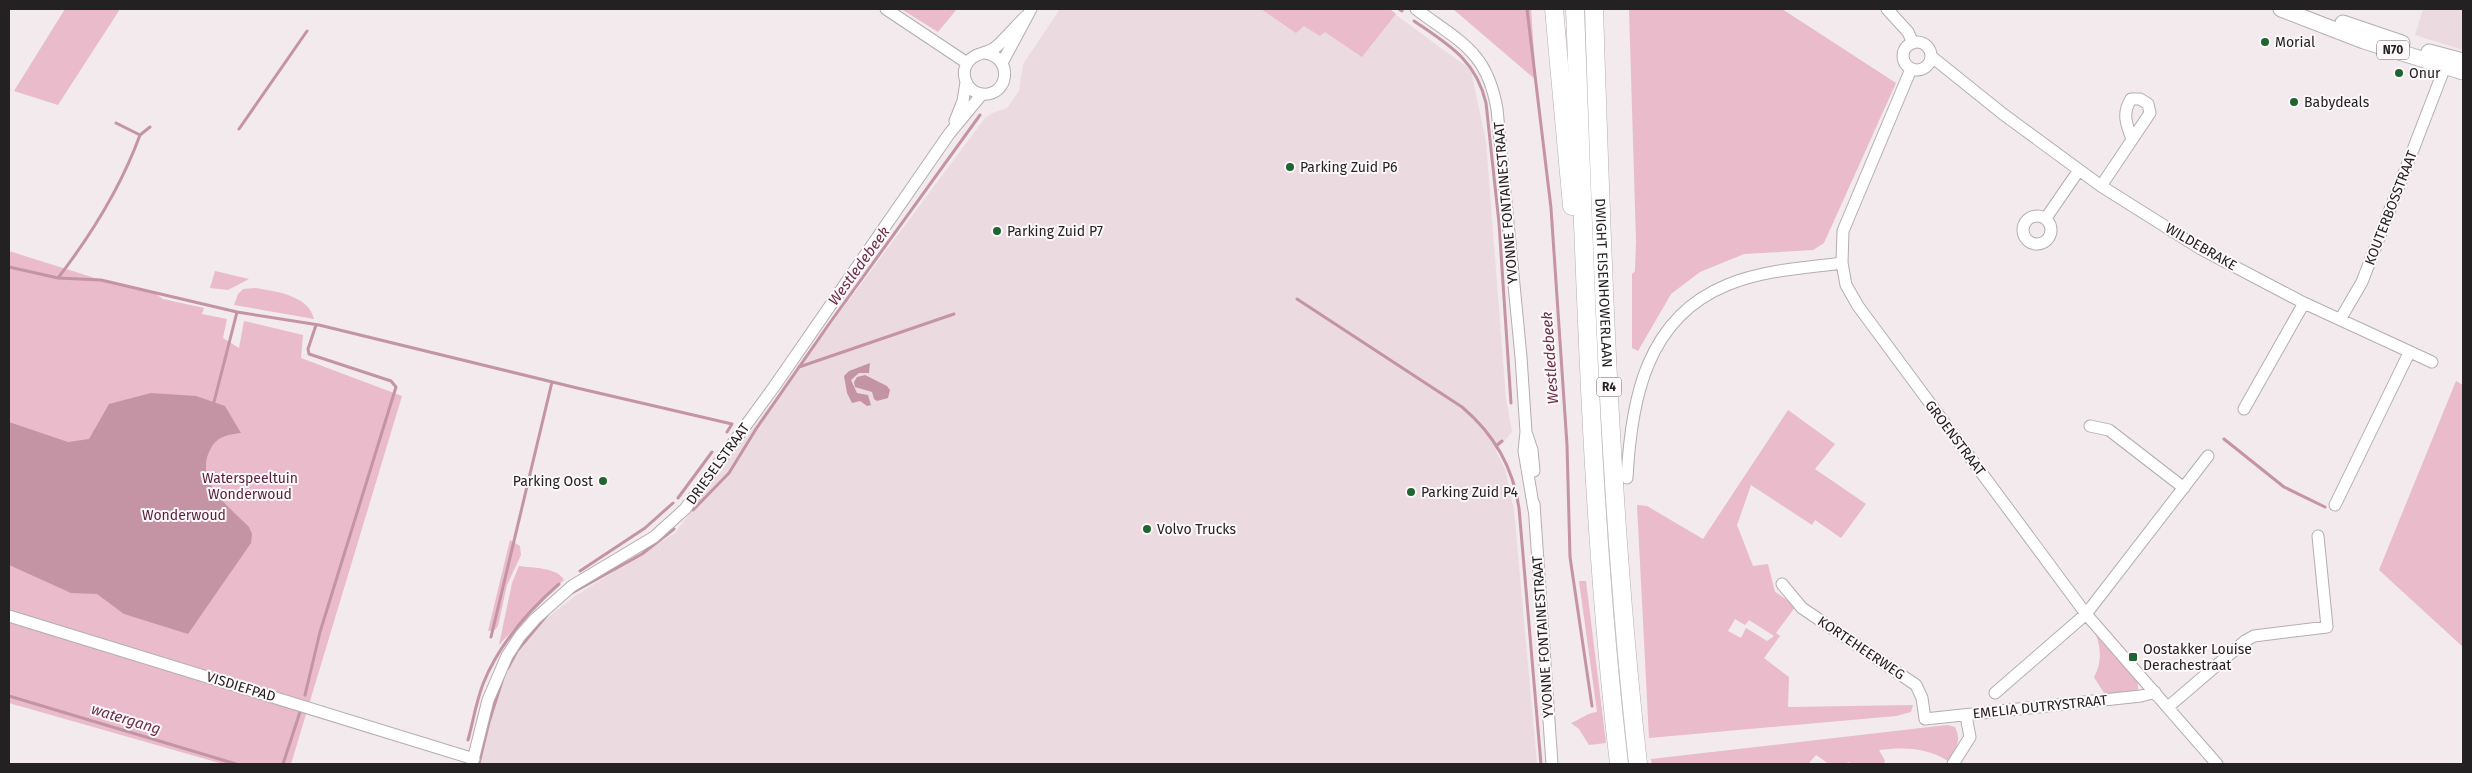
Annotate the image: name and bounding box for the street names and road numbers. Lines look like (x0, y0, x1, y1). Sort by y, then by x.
road number: N70 (2377, 40, 2409, 60)
street label: YVONNE FONTAINESTRAAT (1490, 121, 1522, 285)
street label: KOUTERBOSSTRAAT (2361, 148, 2421, 268)
street label: DWIGHT EISENHOWERLAAN (1592, 198, 1616, 368)
street label: WILDEBRAKE (2162, 220, 2240, 274)
road number: R4 (1596, 378, 1622, 397)
street label: GROENSTRAAT (1921, 397, 1989, 479)
street label: DRIESELSTRAAT (683, 419, 754, 508)
street label: YVONNE FONTAINESTRAAT (1529, 555, 1557, 719)
street label: KORTEHEERWEG (1814, 613, 1908, 683)
street label: VISDIEFPAD (204, 668, 278, 706)
street label: EMELIA DUTRYSTRAAT (1972, 691, 2109, 723)

